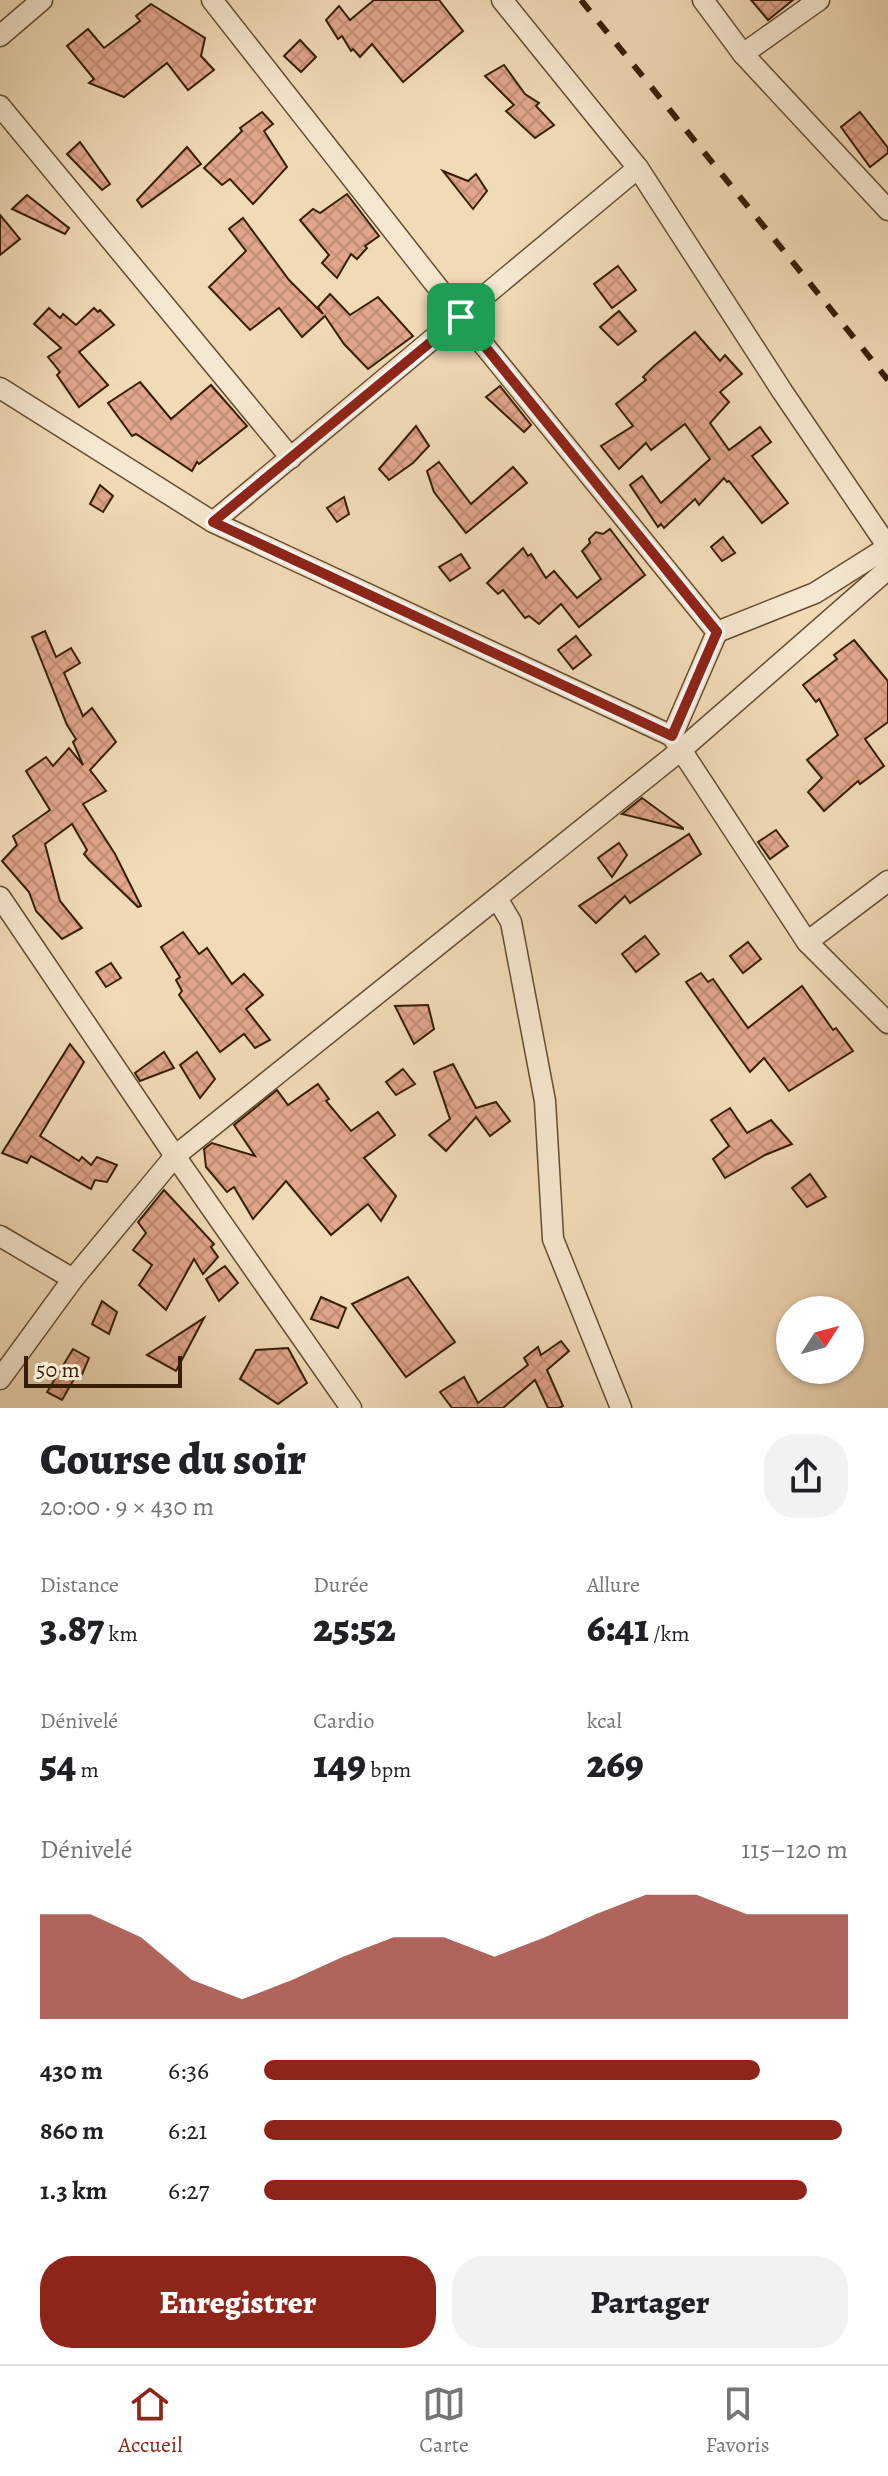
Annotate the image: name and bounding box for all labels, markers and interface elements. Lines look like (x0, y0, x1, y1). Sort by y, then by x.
pin (427, 283, 495, 351)
icon: arrive (439, 295, 483, 339)
north arrow (776, 1296, 864, 1384)
map controls (776, 1296, 864, 1384)
scale bar (24, 1352, 182, 1388)
text: 50 m (36, 1355, 80, 1385)
text: Course du soir (40, 1429, 306, 1489)
button: share (764, 1434, 848, 1518)
text: 20:00 · 9 × 430 m (40, 1489, 214, 1524)
text: Distance (40, 1570, 119, 1600)
text: Durée (313, 1570, 369, 1600)
text: Allure (587, 1570, 640, 1600)
text: 3.87 (40, 1600, 104, 1655)
text: 25:52 (313, 1600, 396, 1655)
text: 6:41 (587, 1600, 649, 1655)
text: km (104, 1619, 138, 1649)
text: /km (649, 1619, 690, 1649)
text: Dénivelé (40, 1706, 118, 1736)
text: Cardio (313, 1706, 375, 1736)
text: kcal (587, 1706, 622, 1736)
text: 54 (40, 1736, 76, 1791)
text: 149 (313, 1736, 366, 1791)
text: 269 (587, 1736, 644, 1791)
text: m (76, 1755, 99, 1785)
text: bpm (366, 1755, 411, 1785)
text: Dénivelé (40, 1832, 132, 1867)
text: 115–120 m (741, 1832, 848, 1867)
text: 430 m (40, 2053, 103, 2088)
text: 6:36 (168, 2053, 209, 2088)
text: 860 m (40, 2113, 104, 2148)
text: 6:21 (168, 2113, 207, 2148)
text: 1.3 km (40, 2173, 107, 2208)
text: 6:27 (168, 2173, 209, 2208)
button: Enregistrer (40, 2256, 436, 2348)
button: Partager (452, 2256, 848, 2348)
tab: Accueil (118, 2382, 183, 2460)
tab: Carte (419, 2382, 469, 2460)
tab: Favoris (706, 2382, 770, 2460)

